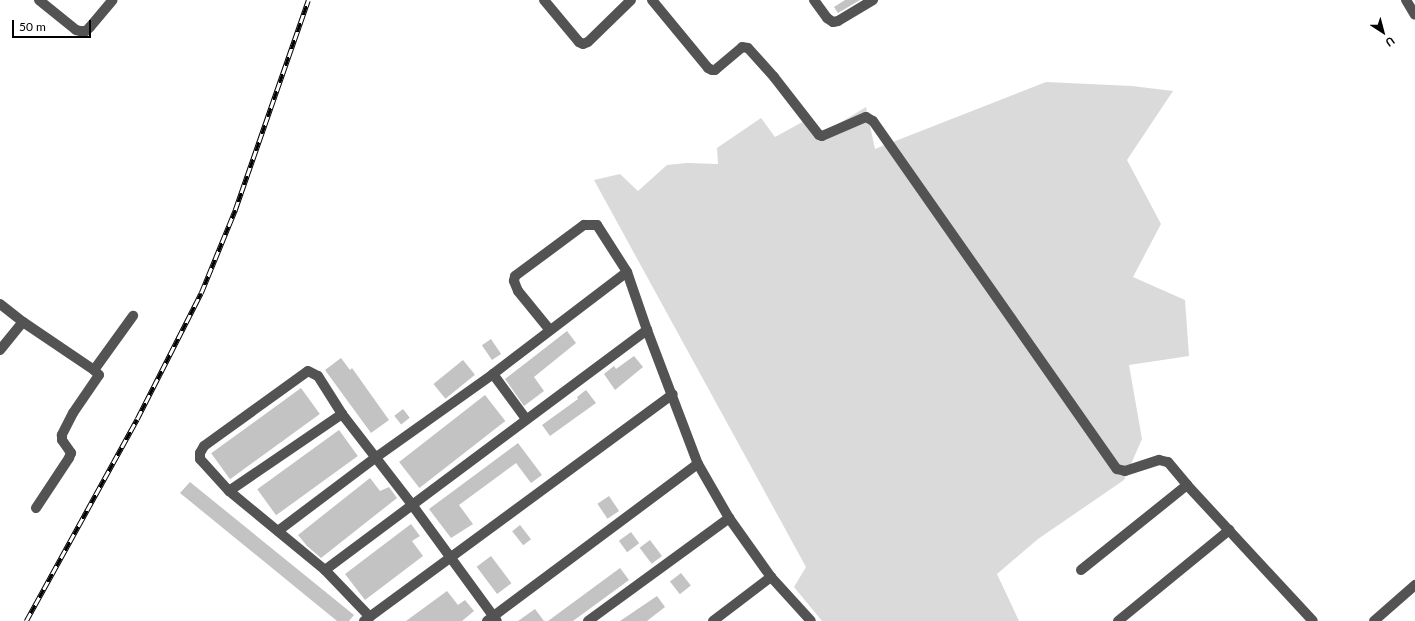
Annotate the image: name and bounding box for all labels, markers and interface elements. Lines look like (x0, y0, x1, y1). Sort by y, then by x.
scale bar (14, 12, 93, 38)
north arrow (1363, 12, 1403, 52)
text: 50 m (19, 19, 46, 34)
text: U (1383, 34, 1397, 50)

